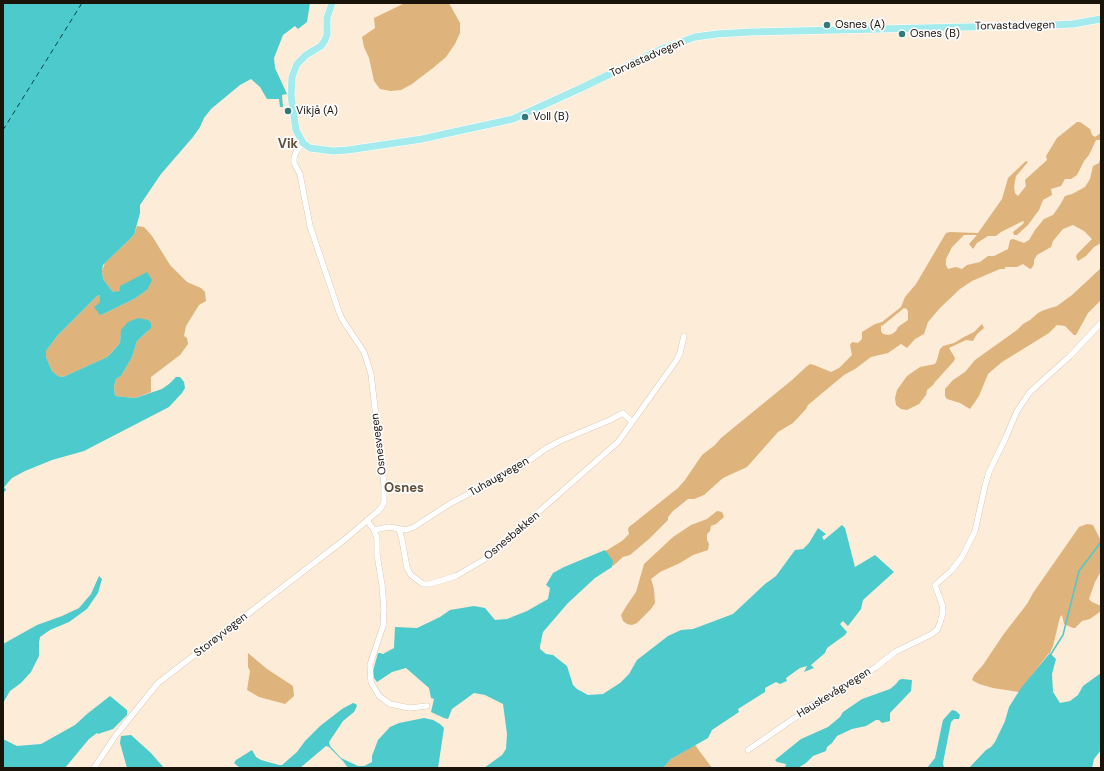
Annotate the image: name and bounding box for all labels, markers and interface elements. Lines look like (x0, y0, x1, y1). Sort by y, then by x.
place label: Osnes (A) (835, 18, 885, 32)
street label: Torvastadvegen (975, 19, 1055, 33)
marker: Osnes (A) (822, 20, 832, 30)
place label: Osnes (B) (910, 27, 960, 41)
marker: Osnes (B) (897, 29, 907, 39)
street label: Torvastadvegen (608, 36, 686, 80)
place label: Vikjå (A) (296, 104, 338, 118)
marker: Vikjå (A) (283, 106, 293, 116)
place label: Voll (B) (533, 110, 569, 124)
marker: Voll (B) (520, 112, 530, 122)
district label: Vik (278, 137, 298, 153)
street label: Osnesvegen (369, 412, 389, 476)
street label: Tuhaugvegen (467, 455, 531, 499)
district label: Osnes (384, 481, 424, 497)
street label: Osnesbakken (482, 509, 542, 563)
street label: Storøyvegen (192, 610, 250, 660)
street label: Hauskevågvegen (795, 665, 873, 721)

